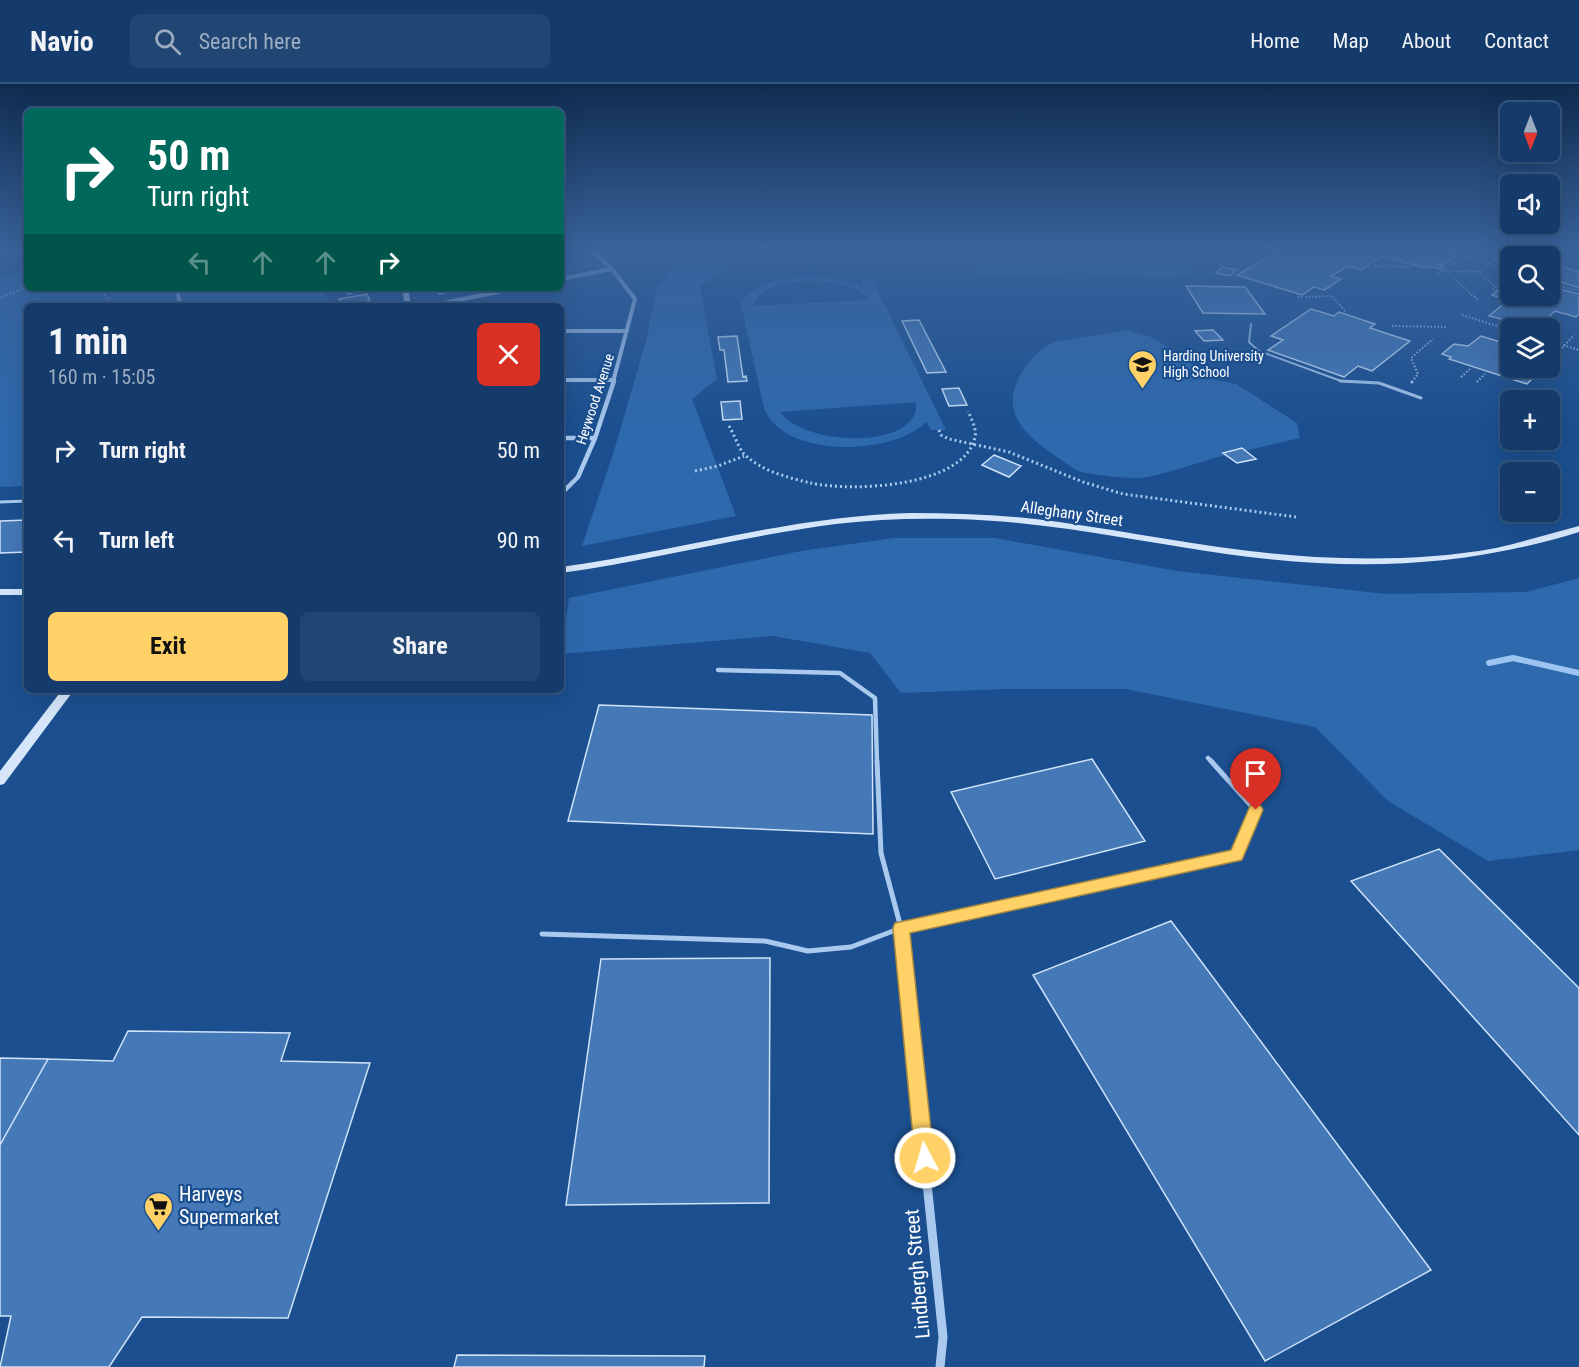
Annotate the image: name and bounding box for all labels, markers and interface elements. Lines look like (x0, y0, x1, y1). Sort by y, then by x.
search box (130, 14, 550, 68)
text: Navio (30, 25, 94, 58)
icon: search (151, 25, 184, 58)
text: Search here (199, 29, 301, 54)
text: Home (1250, 29, 1300, 53)
text: Map (1333, 29, 1369, 53)
text: About (1402, 29, 1451, 53)
text: Contact (1484, 29, 1549, 53)
north arrow (1500, 102, 1560, 162)
map controls (1500, 102, 1560, 522)
text: 50 m (147, 131, 230, 180)
icon: right (48, 132, 126, 210)
button: sound (1500, 174, 1560, 234)
text: Turn right (147, 181, 249, 213)
icon: left (183, 246, 216, 279)
icon: ahead (246, 246, 279, 279)
icon: ahead (309, 246, 342, 279)
icon: right (372, 246, 405, 279)
button: search (1500, 246, 1560, 306)
button: layers (1500, 318, 1560, 378)
text: 1 min (48, 321, 128, 363)
button: close (477, 323, 540, 386)
school or university icon: Harding University High School (1126, 348, 1158, 390)
place label: Harding University High School (1163, 348, 1264, 380)
street label: Heywood Avenue (573, 351, 617, 446)
text: 160 m · 15:05 (48, 365, 155, 389)
button: + (1500, 390, 1560, 450)
icon: right (48, 434, 81, 467)
text: Turn right (99, 438, 186, 463)
text: 50 m (497, 438, 540, 463)
button: − (1500, 462, 1560, 522)
street label: Alleghany Street (1020, 497, 1124, 530)
icon: left (48, 524, 81, 557)
text: Turn left (99, 528, 174, 553)
text: 90 m (497, 528, 540, 553)
button: Exit (48, 612, 288, 681)
button: Share (300, 612, 540, 681)
pin (1230, 748, 1281, 810)
icon: arrive (1239, 757, 1272, 790)
position arrow (893, 1126, 957, 1190)
place label: Harveys Supermarket (179, 1182, 279, 1229)
supermarket icon: Harveys Supermarket (142, 1190, 174, 1232)
street label: Lindbergh Street (899, 1208, 935, 1340)

